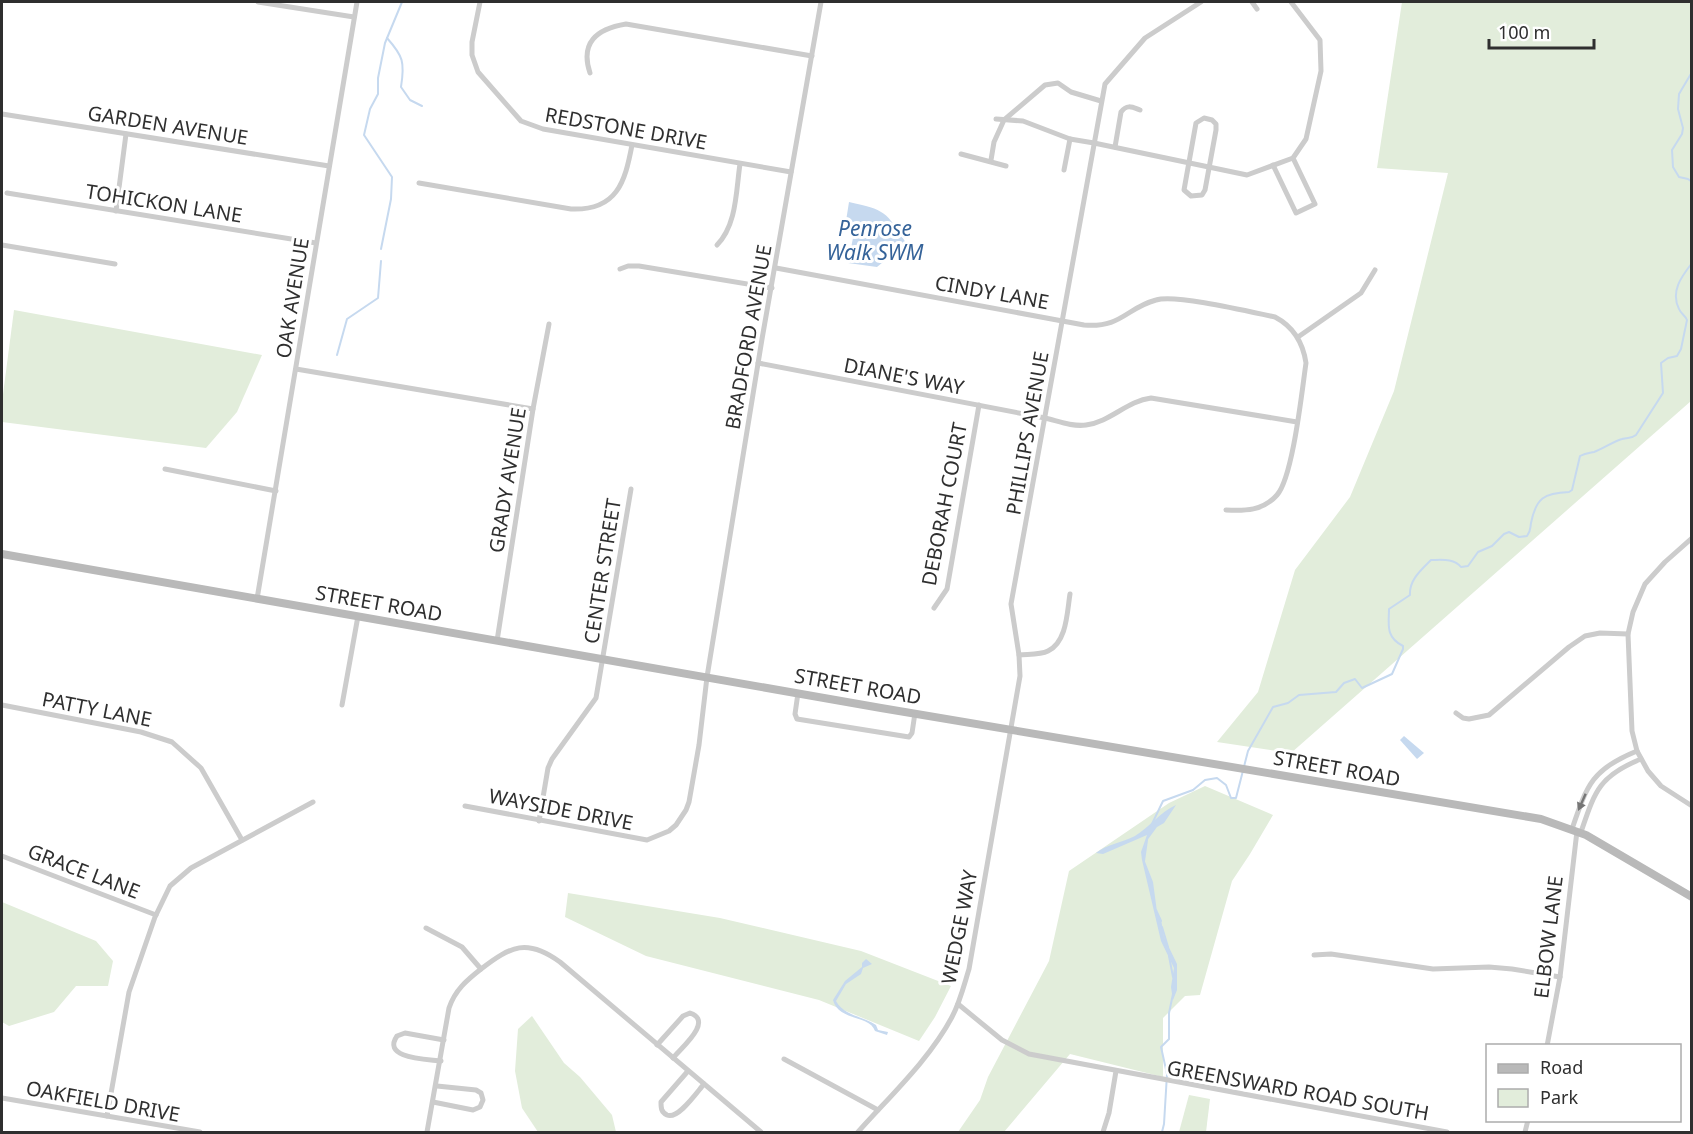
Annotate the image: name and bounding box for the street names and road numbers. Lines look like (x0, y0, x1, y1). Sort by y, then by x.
street label: GARDEN AVENUE (86, 99, 250, 151)
street label: REDSTONE DRIVE (543, 100, 709, 156)
street label: TOHICKON LANE (84, 177, 244, 229)
street label: OAK AVENUE (269, 236, 315, 360)
street label: BRADFORD AVENUE (718, 243, 778, 431)
street label: CINDY LANE (933, 269, 1051, 315)
street label: PHILLIPS AVENUE (999, 349, 1055, 517)
street label: DIANE'S WAY (842, 351, 967, 401)
street label: GRADY AVENUE (482, 405, 532, 555)
street label: DEBORAH COURT (915, 420, 973, 588)
street label: CENTER STREET (577, 496, 627, 646)
street label: STREET ROAD (314, 579, 444, 627)
street label: STREET ROAD (793, 662, 923, 710)
street label: PATTY LANE (40, 685, 154, 733)
street label: STREET ROAD (1272, 744, 1402, 792)
street label: WAYSIDE DRIVE (487, 782, 635, 836)
street label: GRACE LANE (24, 837, 144, 905)
street label: WEDGE WAY (935, 867, 983, 986)
street label: ELBOW LANE (1527, 874, 1569, 1000)
street label: GREENSWARD ROAD SOUTH (1165, 1054, 1431, 1126)
street label: OAKFIELD DRIVE (24, 1074, 182, 1128)

